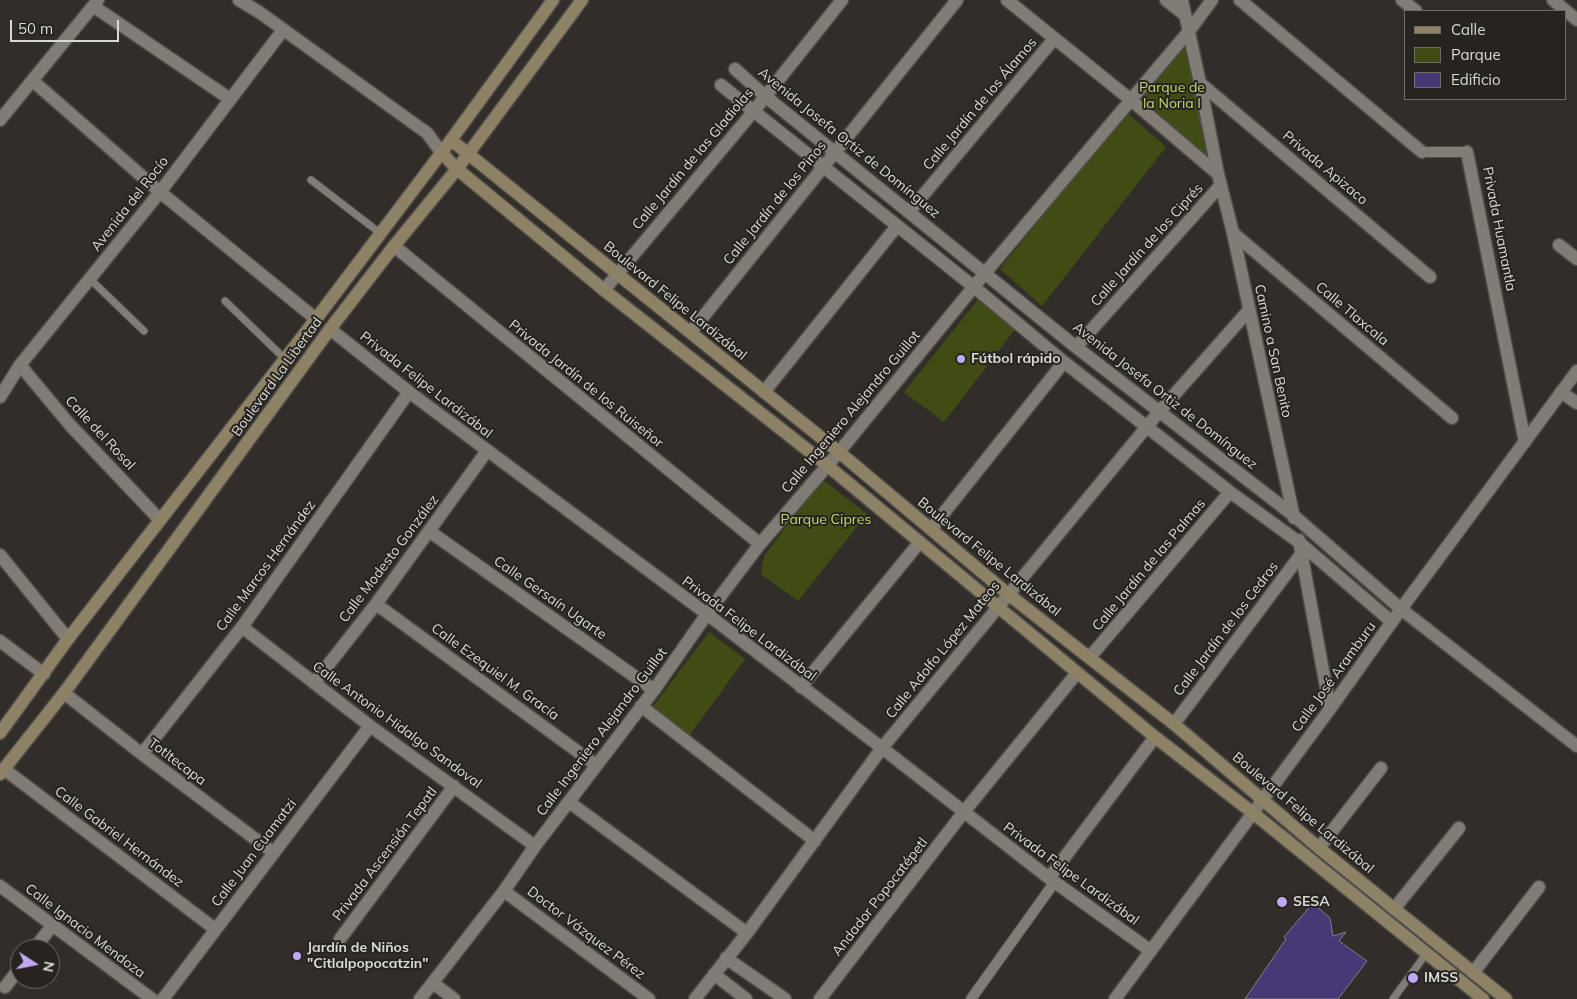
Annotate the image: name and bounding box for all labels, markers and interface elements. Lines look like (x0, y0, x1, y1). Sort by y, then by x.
scale bar (12, 10, 121, 42)
legend (1404, 10, 1567, 100)
text: 50 m (18, 19, 53, 38)
text: Calle (1451, 20, 1485, 39)
street label: Calle Jardín de los Álamos (920, 34, 1040, 174)
text: Parque (1451, 45, 1501, 64)
street label: Avenida Josefa Ortiz de Domínguez (755, 64, 943, 222)
text: Edificio (1451, 70, 1501, 89)
park label: Parque de la Noria I (1139, 80, 1205, 112)
street label: Calle Jardín de las Gladiolas (629, 85, 757, 233)
street label: Privada Apizaco (1279, 128, 1371, 208)
street label: Calle Jardín de los Pinos (720, 138, 830, 268)
street label: Avenida del Rocío (88, 153, 172, 255)
street label: Privada Huamantla (1479, 165, 1519, 293)
street label: Calle Jardín de los Ciprés (1087, 180, 1207, 310)
street label: Boulevard Felipe Lardizábal (600, 238, 750, 364)
street label: Calle Tlaxcala (1312, 279, 1392, 349)
street label: Camino a San Benito (1251, 283, 1295, 419)
street label: Boulevard La Libertad (228, 314, 326, 440)
street label: Privada Jardín de los Ruiseñor (505, 317, 667, 451)
street label: Avenida Josefa Ortiz de Domínguez (1069, 319, 1261, 473)
street label: Calle Ingeniero Alejandro Guillot (778, 327, 924, 497)
street label: Privada Felipe Lardizábal (356, 328, 496, 442)
place label: Fútbol rápido (971, 351, 1060, 367)
marker: Fútbol rápido (955, 353, 967, 365)
street label: Calle del Rosal (62, 393, 138, 473)
street label: Calle Modesto González (336, 492, 442, 626)
street label: Boulevard Felipe Lardizábal (914, 494, 1064, 620)
street label: Calle Jardín de las Palmas (1089, 495, 1209, 635)
street label: Calle Marcos Hernández (213, 497, 319, 635)
park label: Parque Cipres (781, 512, 871, 528)
street label: Calle Gersaín Ugarte (490, 553, 610, 643)
street label: Calle Jardín de los Cedros (1170, 558, 1282, 700)
street label: Privada Felipe Lardizábal (679, 573, 819, 685)
street label: Calle Adolfo López Mateos (882, 578, 1004, 722)
street label: Calle José Aramburu (1288, 619, 1380, 735)
street label: Calle Ezequiel M. Gracía (428, 620, 562, 724)
street label: Calle Ingeniero Alejandro Guillot (533, 644, 671, 820)
street label: Calle Antonio Hidalgo Sandoval (309, 658, 485, 792)
street label: Totltecapa (145, 735, 209, 789)
street label: Boulevard Felipe Lardizábal (1229, 749, 1377, 877)
street label: Calle Gabriel Hernández (51, 783, 187, 891)
street label: Privada Ascensión Tepatl (329, 784, 441, 924)
street label: Calle Juan Cuamatzi (208, 796, 300, 910)
street label: Privada Felipe Lardizábal (1000, 819, 1142, 929)
street label: Andador Popocatépetl (829, 834, 931, 960)
street label: Calle Ignacio Mendoza (22, 880, 148, 982)
street label: Doctor Vázquez Pérez (524, 883, 648, 983)
place label: SESA (1293, 894, 1330, 910)
marker: SESA (1275, 895, 1289, 909)
north arrow (10, 939, 60, 989)
place label: Jardín de Niños "Citlalpopocatzin" (307, 940, 429, 972)
marker: Jardín de Niños "Citlalpopocatzin" (291, 950, 303, 962)
text: N (39, 960, 59, 974)
place label: IMSS (1424, 970, 1458, 986)
marker: IMSS (1406, 971, 1420, 985)

